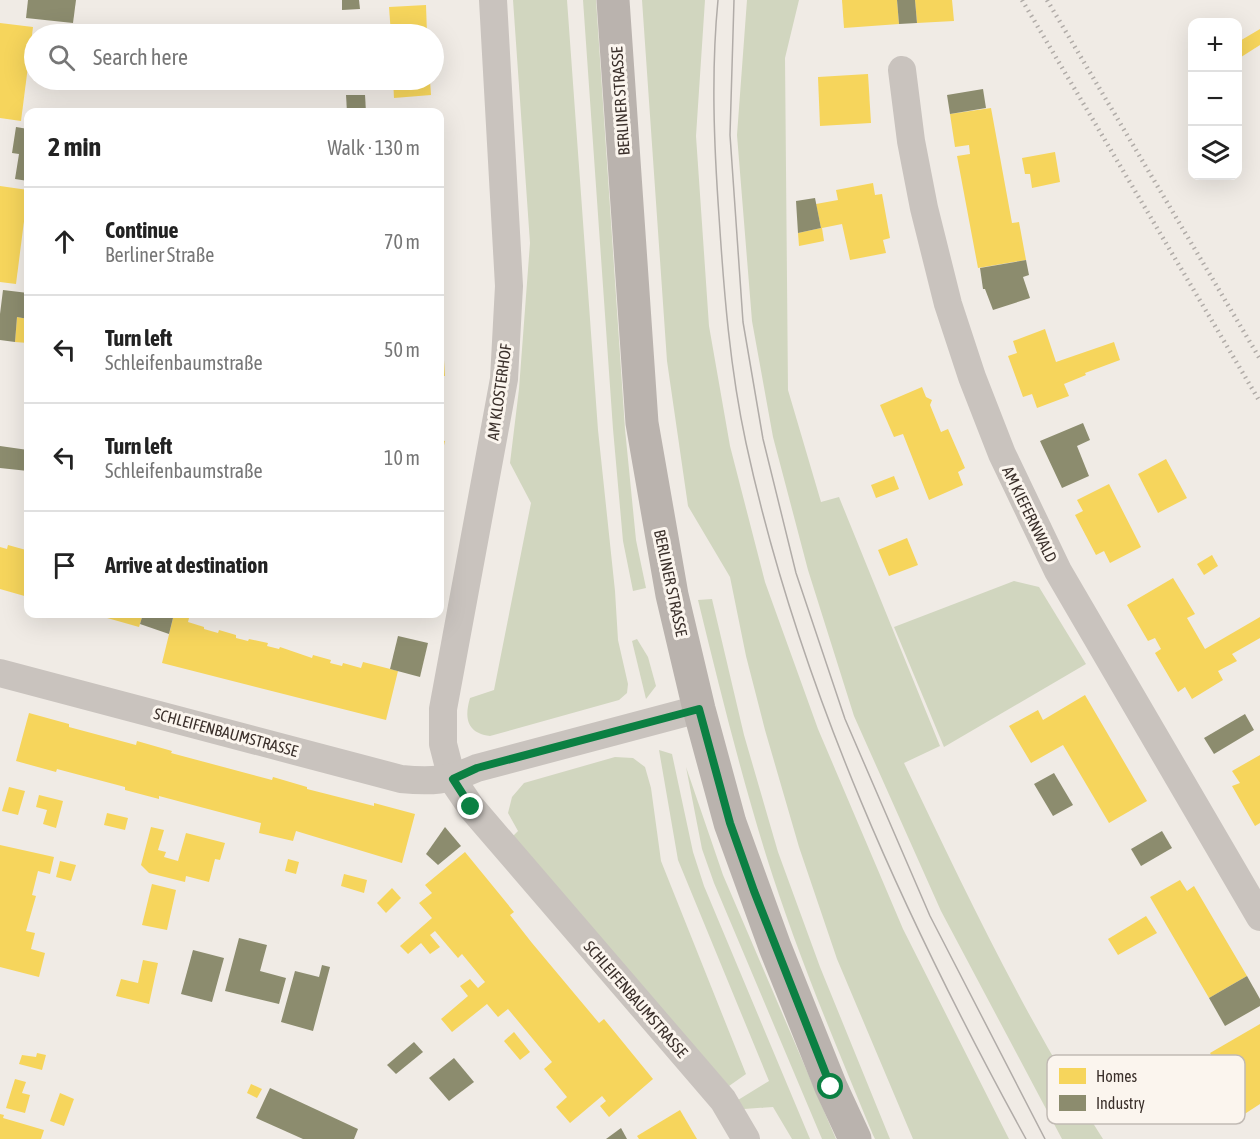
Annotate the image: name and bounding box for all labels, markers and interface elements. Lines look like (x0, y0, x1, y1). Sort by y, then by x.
map controls (1188, 18, 1242, 180)
button: + (1188, 18, 1242, 72)
search box (24, 24, 444, 90)
icon: search (45, 41, 78, 74)
text: Search here (93, 44, 188, 70)
street label: BERLINER STRASSE (607, 46, 633, 156)
button: − (1188, 72, 1242, 126)
button: layers (1188, 126, 1242, 180)
text: 2 min (48, 132, 101, 162)
text: Walk · 130 m (328, 136, 420, 159)
text: Continue (105, 217, 179, 243)
icon: ahead (48, 225, 81, 258)
text: 70 m (384, 230, 420, 253)
text: Berliner Straße (105, 243, 214, 266)
text: Turn left (105, 325, 172, 351)
icon: left (48, 333, 81, 366)
text: 50 m (384, 338, 420, 361)
street label: AM KLOSTERHOF (483, 342, 515, 442)
text: Schleifenbaumstraße (105, 351, 263, 374)
text: Turn left (105, 433, 172, 459)
icon: left (48, 441, 81, 474)
text: 10 m (384, 446, 420, 469)
text: Schleifenbaumstraße (105, 459, 263, 482)
street label: AM KIEFERNWALD (999, 463, 1061, 565)
street label: BERLINER STRASSE (651, 528, 691, 638)
icon: arrive (48, 549, 81, 582)
text: Arrive at destination (105, 552, 268, 578)
street label: SCHLEIFENBAUMSTRASSE (152, 704, 300, 760)
route end (457, 793, 483, 819)
street label: SCHLEIFENBAUMSTRASSE (581, 937, 692, 1061)
legend (1047, 1055, 1245, 1124)
text: Homes (1096, 1067, 1138, 1085)
route start (817, 1073, 843, 1099)
text: Industry (1096, 1094, 1145, 1113)

